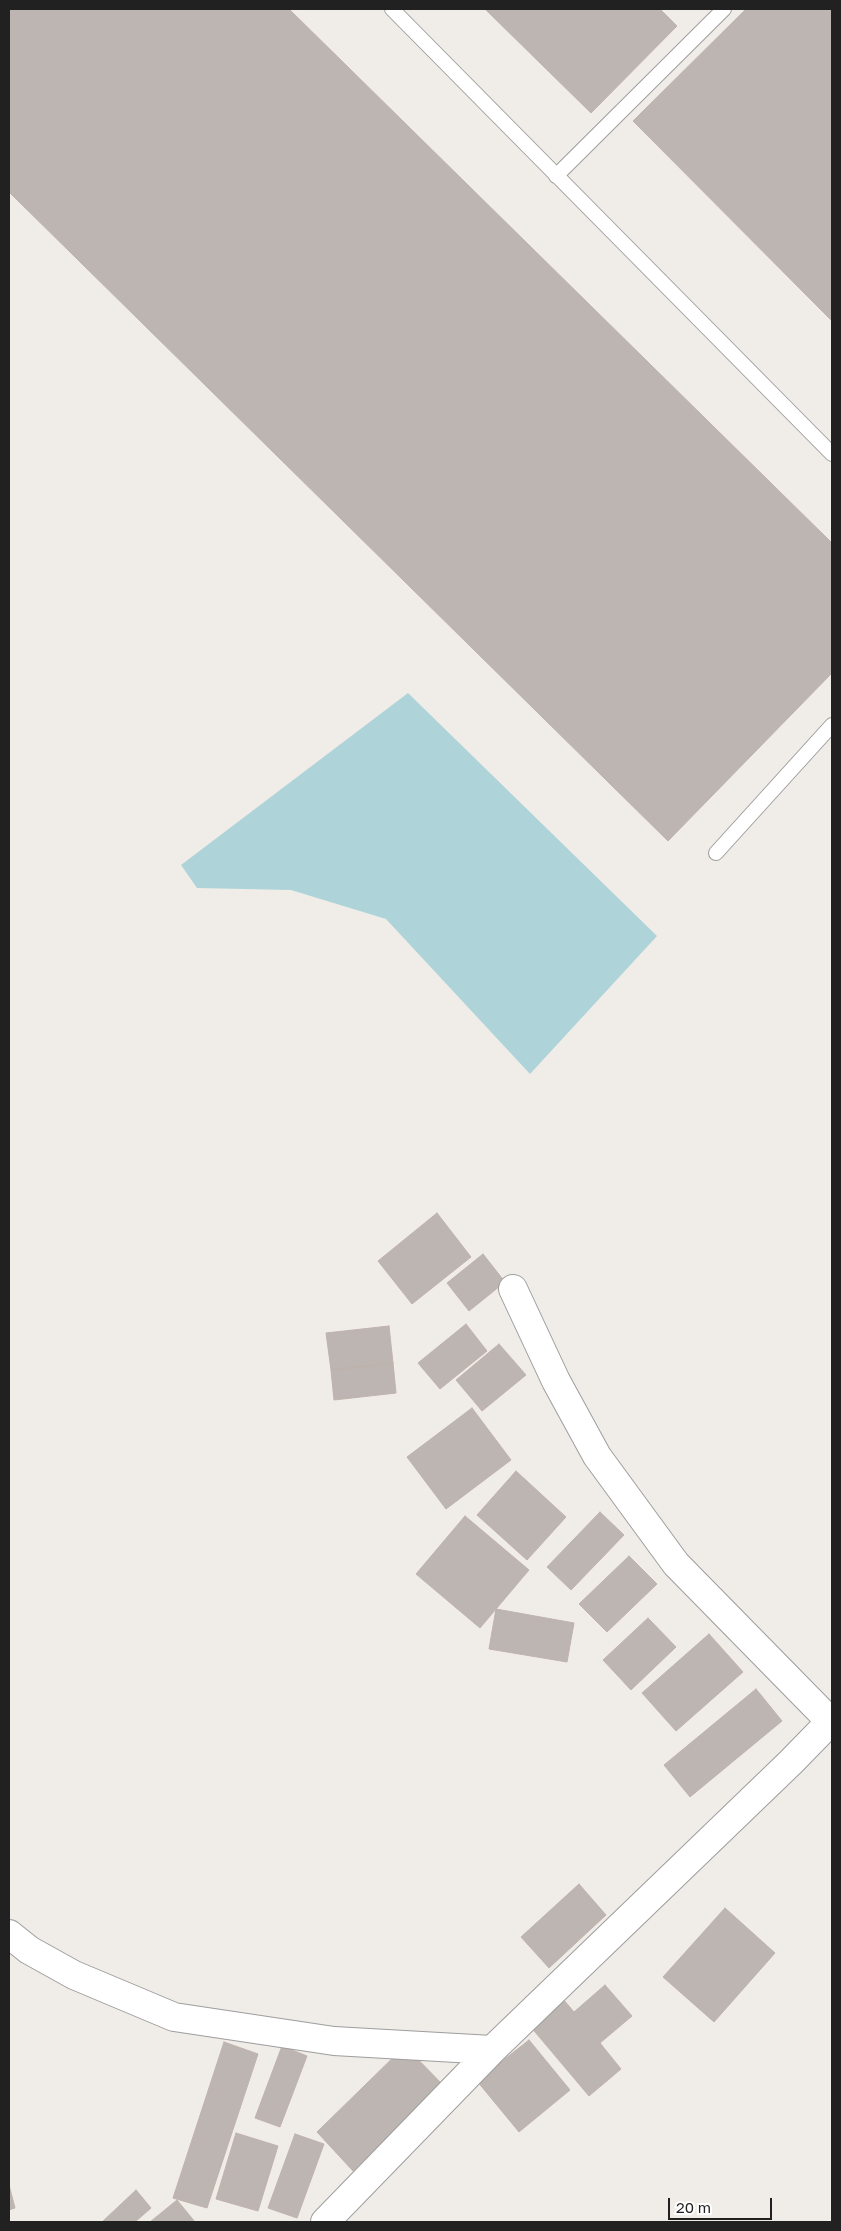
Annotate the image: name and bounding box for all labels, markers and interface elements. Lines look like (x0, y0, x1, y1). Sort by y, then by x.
scale bar (671, 2188, 775, 2220)
text: 20 m (676, 2198, 711, 2216)

